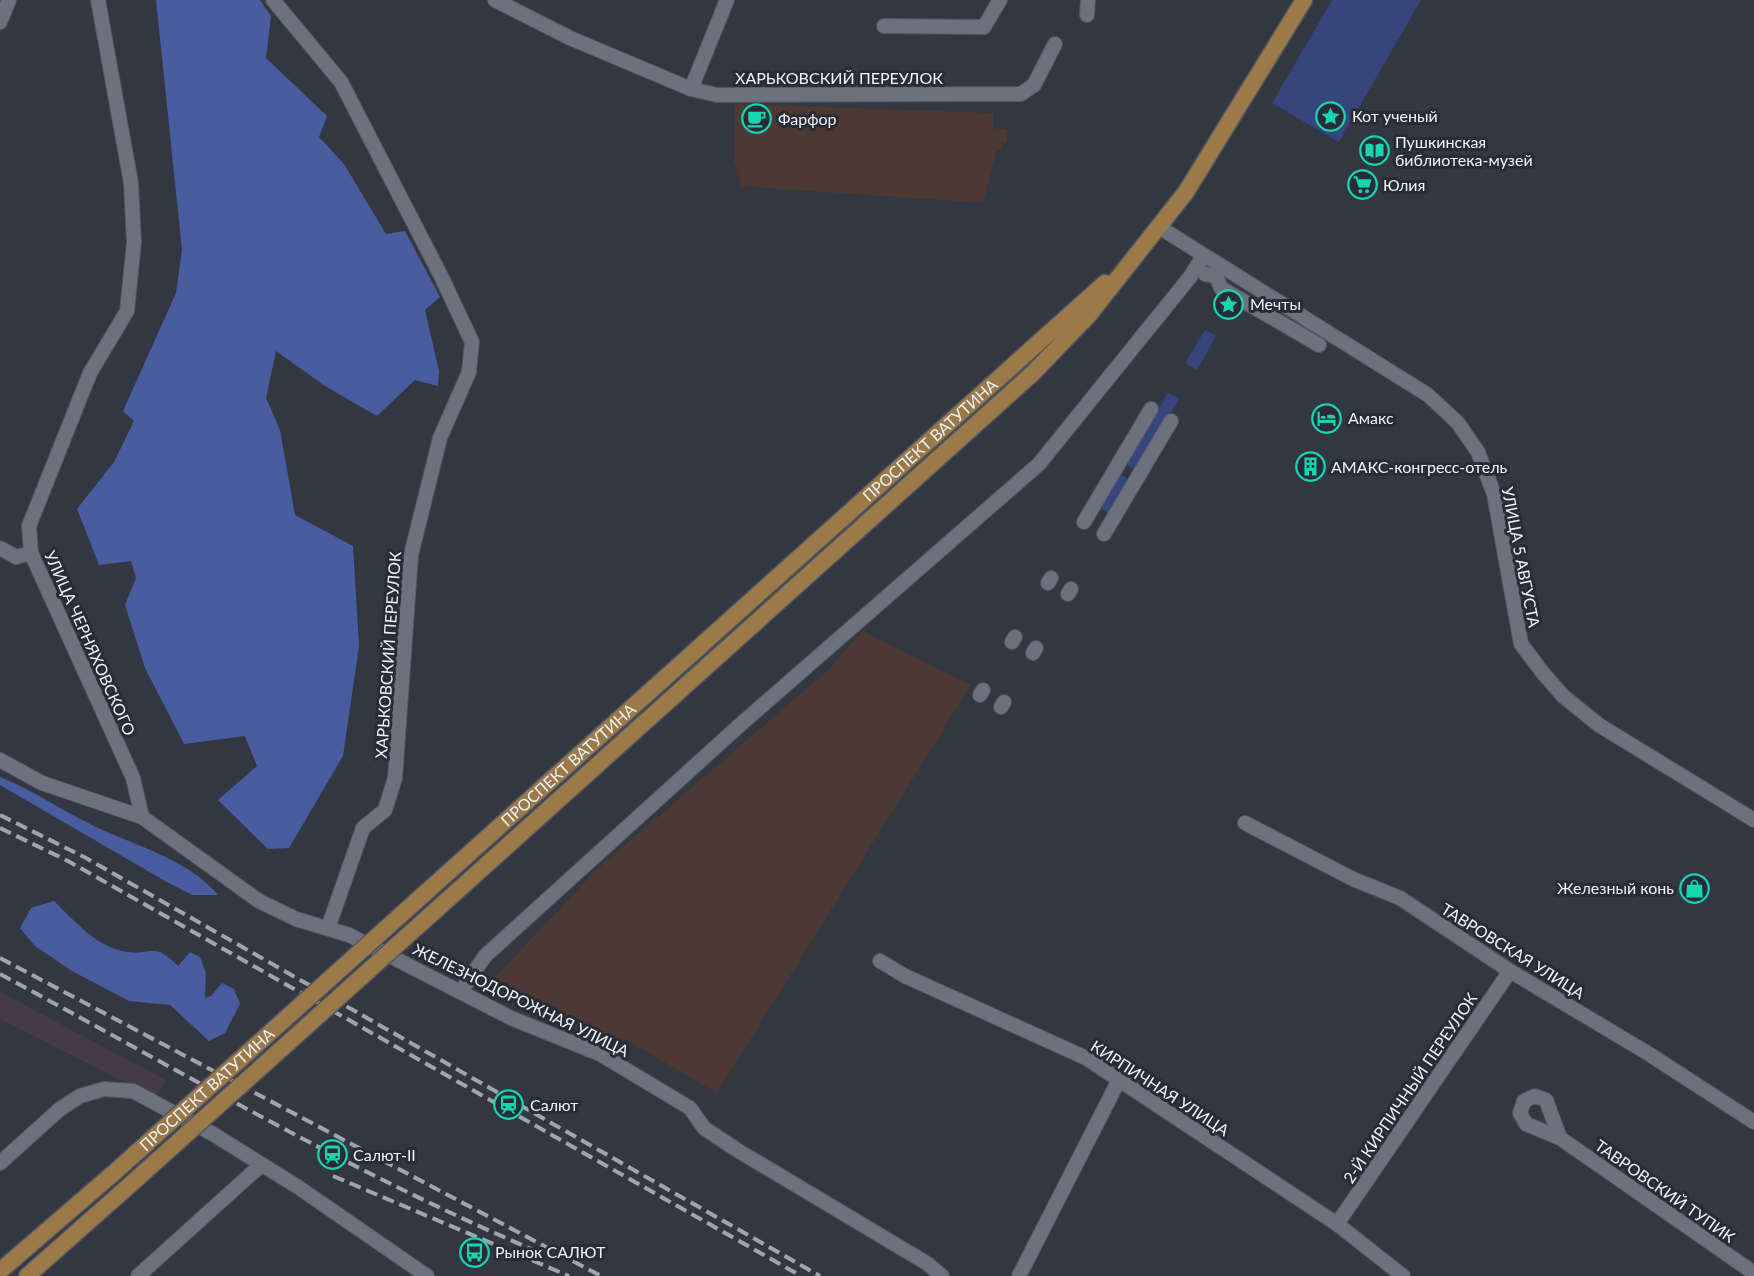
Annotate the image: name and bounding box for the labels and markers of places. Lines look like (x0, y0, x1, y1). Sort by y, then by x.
place icon: Кот ученый (1315, 100, 1347, 132)
cafe icon: Фарфор (741, 103, 773, 135)
place label: Кот ученый (1352, 106, 1438, 125)
place label: Фарфор (778, 109, 837, 128)
place label: Пушкинская библиотека-музей (1395, 132, 1533, 169)
library icon: Пушкинская библиотека-музей (1358, 135, 1390, 167)
supermarket icon: Юлия (1346, 169, 1378, 201)
place label: Юлия (1383, 175, 1425, 194)
place icon: Мечты (1213, 288, 1245, 320)
place label: Мечты (1250, 294, 1301, 313)
hotel icon: Амакс (1311, 402, 1343, 434)
place label: Амакс (1348, 408, 1394, 427)
building icon: АМАКС-конгресс-отель (1294, 451, 1326, 483)
place label: АМАКС-конгресс-отель (1331, 457, 1508, 476)
shop icon: Железный конь (1679, 872, 1711, 904)
place label: Железный конь (1557, 878, 1674, 897)
station icon: Салют (493, 1089, 525, 1121)
place label: Салют (530, 1095, 578, 1114)
station icon: Салют-II (316, 1139, 348, 1171)
place label: Салют-II (353, 1145, 416, 1164)
bus stop icon: Рынок САЛЮТ (458, 1236, 490, 1268)
place label: Рынок САЛЮТ (495, 1242, 606, 1261)

